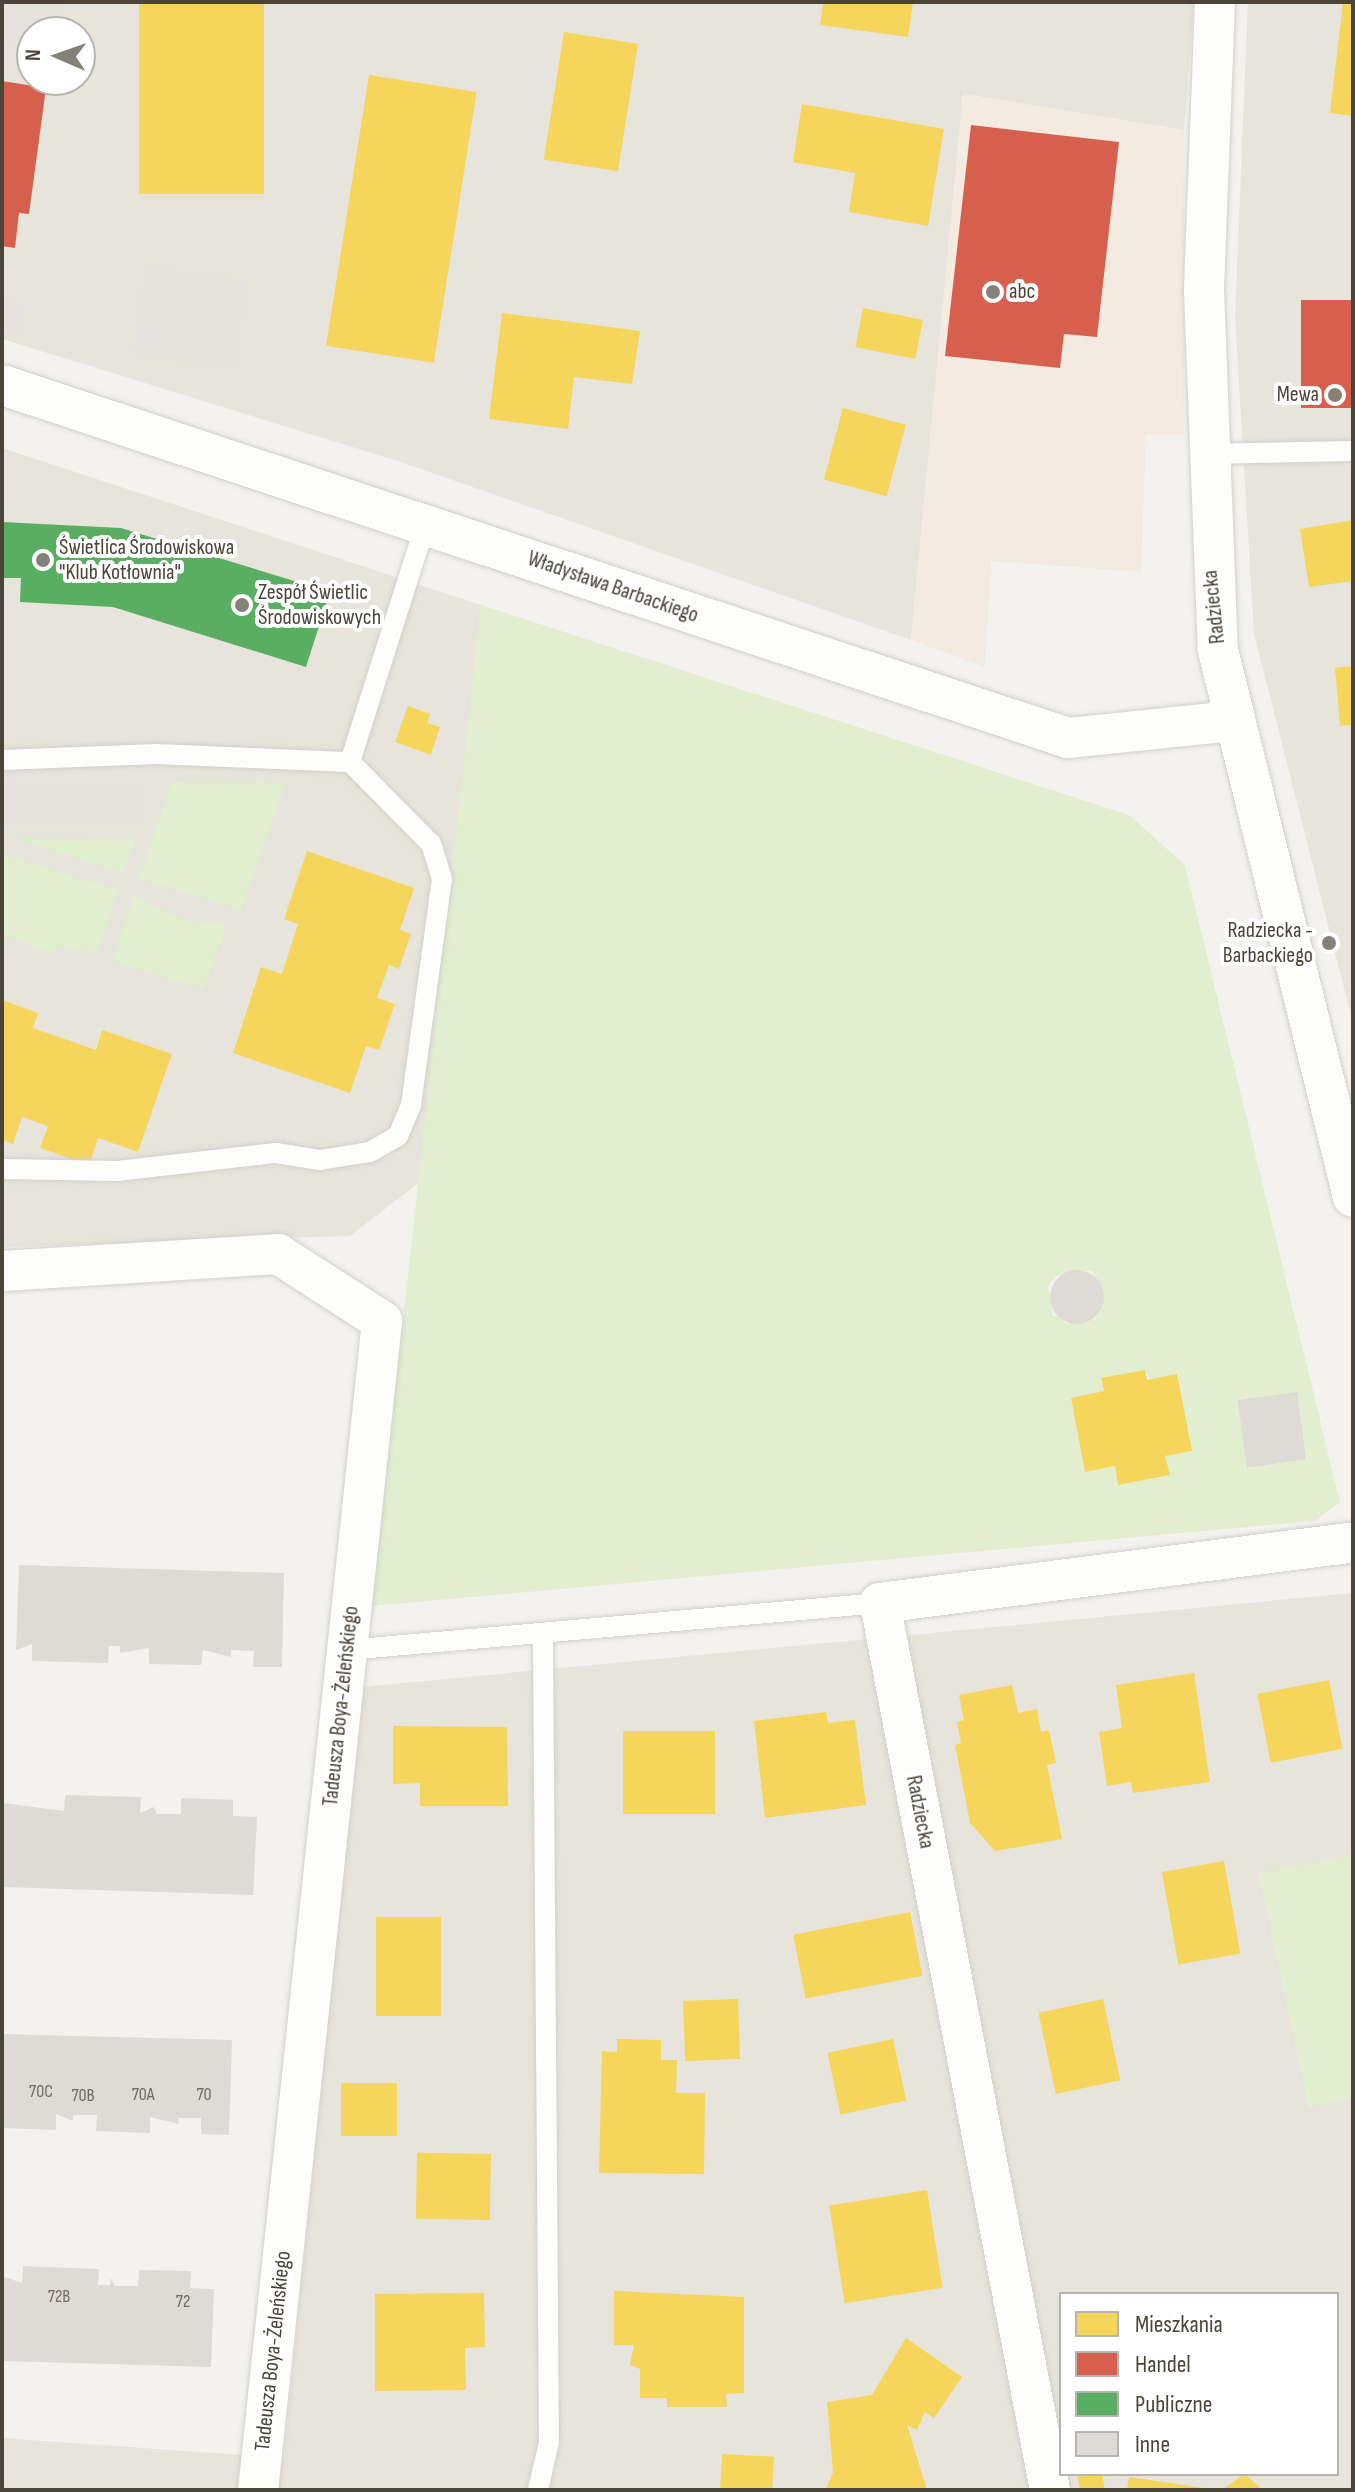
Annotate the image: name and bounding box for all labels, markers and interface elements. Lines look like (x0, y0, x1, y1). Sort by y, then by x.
north arrow (16, 16, 96, 96)
text: N (20, 49, 47, 62)
place label: abc (1009, 279, 1035, 305)
marker: abc (984, 283, 1002, 301)
place label: Mewa (1277, 382, 1319, 408)
marker: Mewa (1326, 386, 1344, 404)
place label: Świetlica Środowiskowa "Klub Kotłownia" (59, 534, 234, 586)
street label: Władysława Barbackiego (524, 545, 702, 629)
marker: Świetlica Środowiskowa "Klub Kotłownia" (34, 551, 52, 569)
street label: Radziecka (1197, 569, 1231, 645)
place label: Zespół Świetlic Środowiskowych (258, 579, 381, 630)
marker: Zespół Świetlic Środowiskowych (233, 596, 251, 614)
place label: Radziecka - Barbackiego (1223, 917, 1313, 968)
marker: Radziecka - Barbackiego (1320, 934, 1338, 952)
street label: Tadeusza Boya-Żeleńskiego (317, 1605, 365, 1807)
street label: Radziecka (900, 1773, 940, 1851)
house number: 70C (29, 2081, 53, 2103)
house number: 70A (132, 2084, 154, 2106)
house number: 70 (196, 2084, 212, 2106)
house number: 70B (71, 2085, 95, 2107)
street label: Tadeusza Boya-Żeleńskiego (249, 2250, 297, 2452)
house number: 72B (48, 2286, 70, 2308)
house number: 72 (176, 2291, 190, 2313)
legend (1059, 2292, 1339, 2476)
text: Mieszkania (1135, 2310, 1223, 2339)
text: Handel (1135, 2350, 1191, 2379)
text: Publiczne (1135, 2390, 1213, 2419)
text: Inne (1135, 2430, 1170, 2459)

